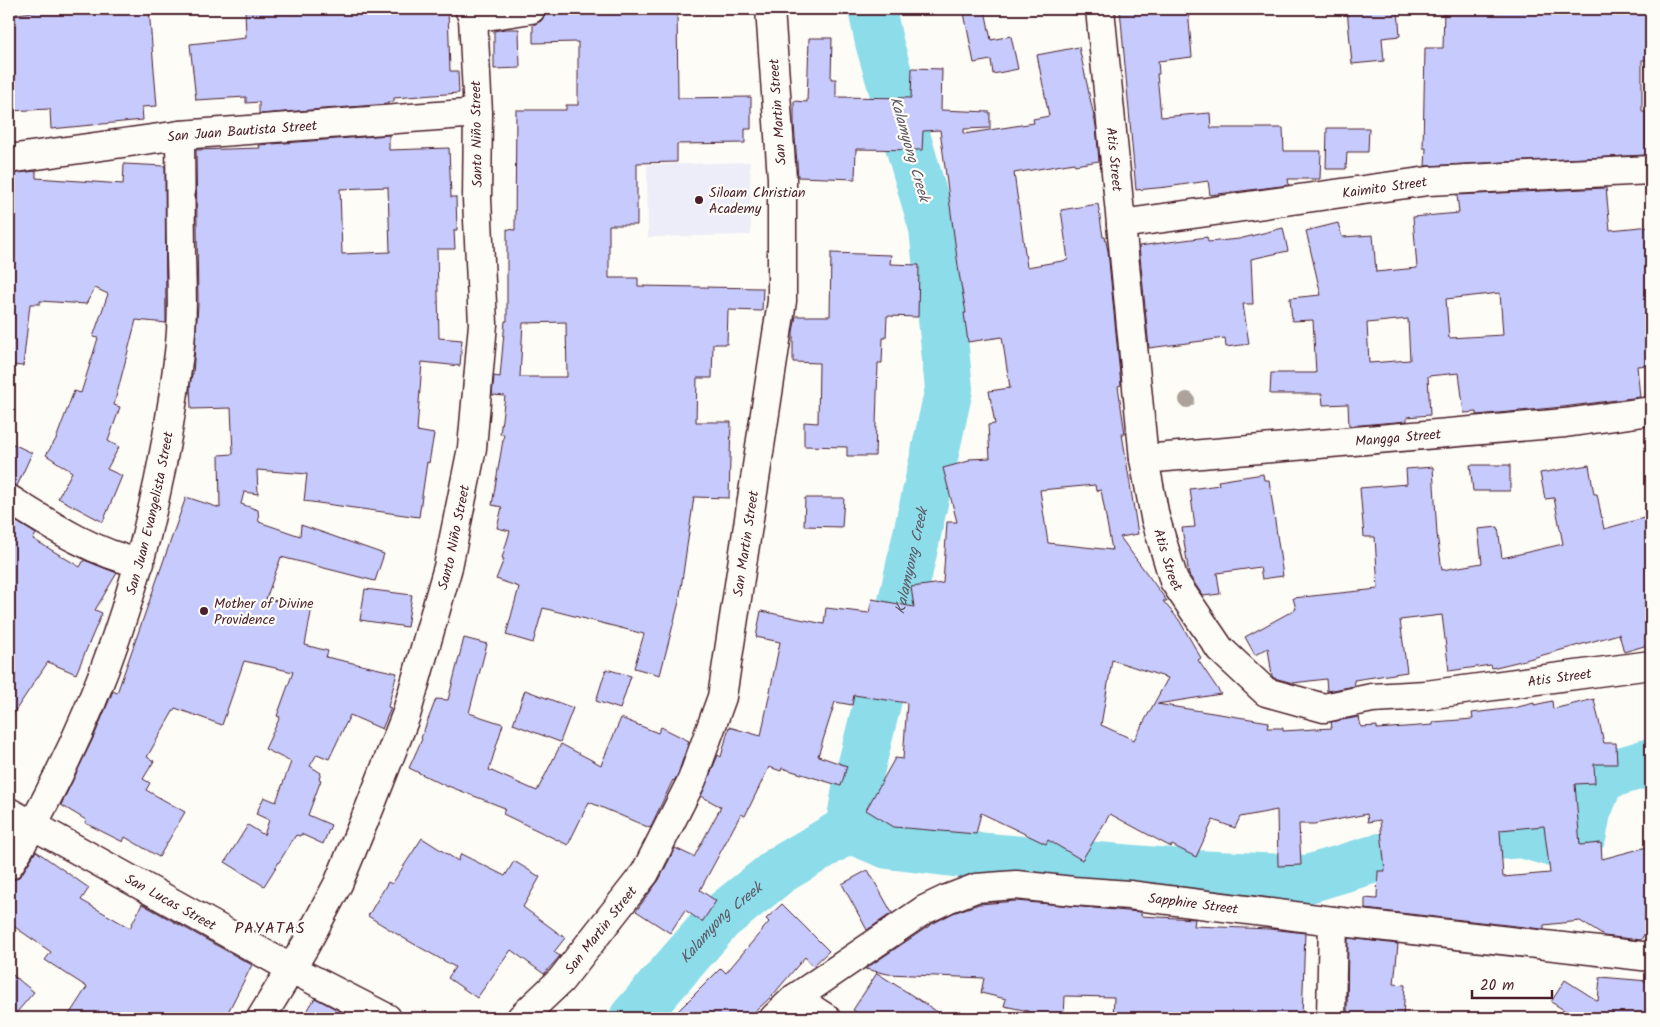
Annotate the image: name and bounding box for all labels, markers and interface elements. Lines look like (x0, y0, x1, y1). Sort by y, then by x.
street label: San Martin Street (763, 57, 793, 166)
street label: Santo Niño Street (465, 80, 489, 187)
water label: Kalamyong Creek (883, 94, 936, 206)
street label: San Juan Bautista Street (166, 115, 319, 149)
street label: Atis Street (1100, 126, 1128, 193)
street label: Kaimito Street (1341, 171, 1429, 205)
place label: Siloam Christian Academy (709, 182, 805, 220)
marker: Siloam Christian Academy (693, 194, 705, 206)
street label: Mangga Street (1354, 424, 1443, 453)
street label: San Juan Evangelista Street (120, 429, 180, 598)
street label: Santo Niño Street (432, 482, 476, 592)
street label: San Martin Street (727, 489, 765, 598)
water label: Kalamyong Creek (889, 504, 936, 616)
street label: Atis Street (1147, 526, 1188, 597)
place label: Mother of Divine Providence (214, 593, 314, 631)
marker: Mother of Divine Providence (198, 605, 210, 617)
street label: Atis Street (1526, 663, 1594, 693)
street label: San Lucas Street (121, 868, 220, 937)
water label: Kalamyong Creek (675, 876, 770, 969)
street label: San Martin Street (560, 881, 643, 979)
street label: Sapphire Street (1147, 888, 1240, 921)
district label: PAYATAS (234, 916, 306, 941)
scale bar (1472, 967, 1552, 999)
text: 20 m (1480, 974, 1514, 998)

